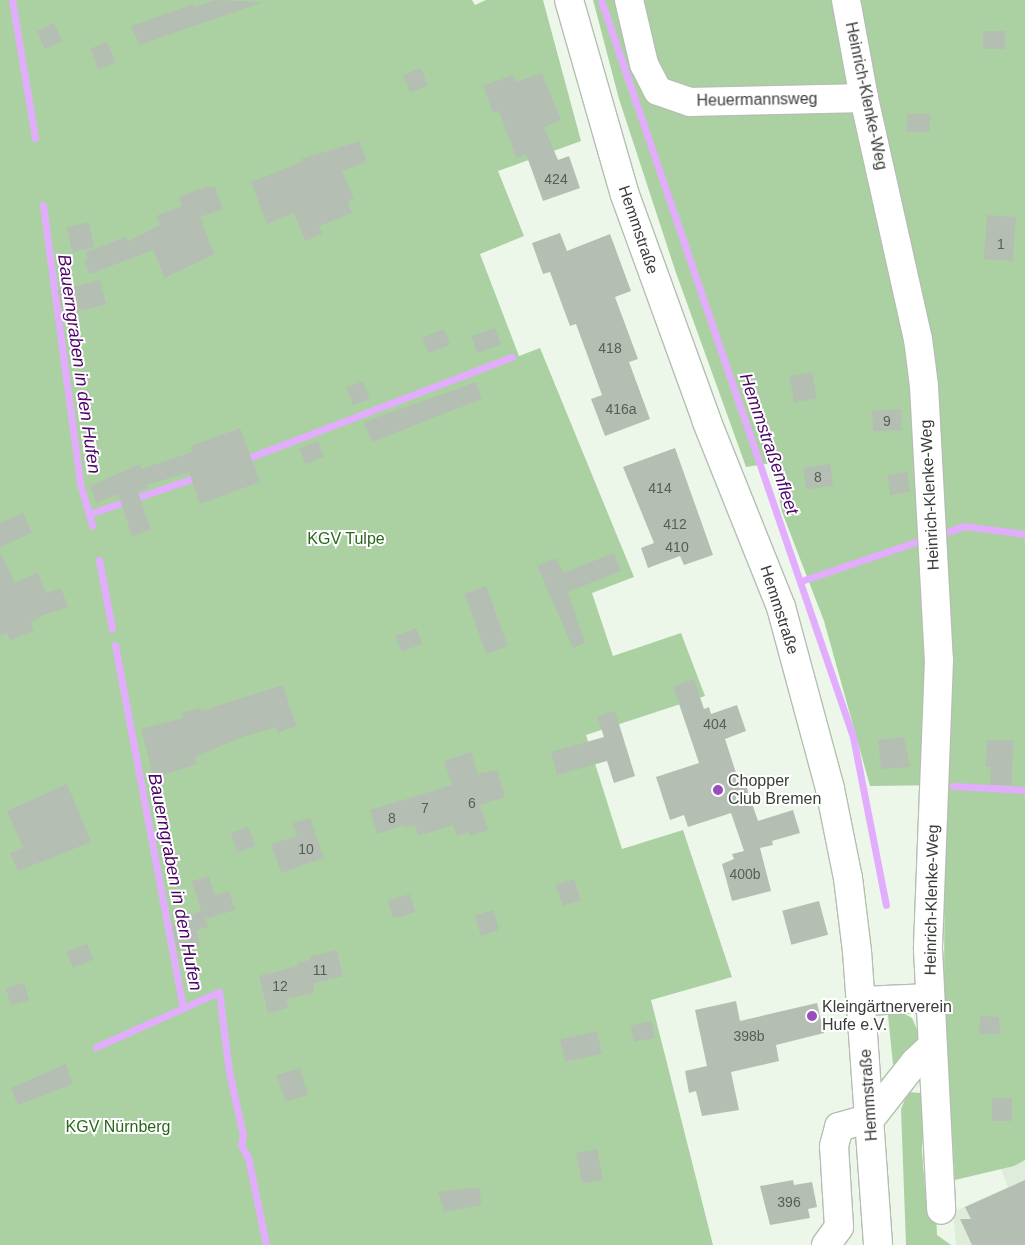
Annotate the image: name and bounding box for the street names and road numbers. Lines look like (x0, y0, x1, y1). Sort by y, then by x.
street label: Heinrich-Klenke-Weg (841, 20, 891, 172)
street label: Heuermannsweg (696, 89, 818, 111)
street label: Hemmstraße (614, 183, 662, 277)
street label: Heinrich-Klenke-Weg (916, 419, 944, 571)
street label: Hemmstraße (756, 563, 802, 657)
street label: Heinrich-Klenke-Weg (921, 824, 943, 976)
street label: Hemmstraße (856, 1048, 882, 1142)

